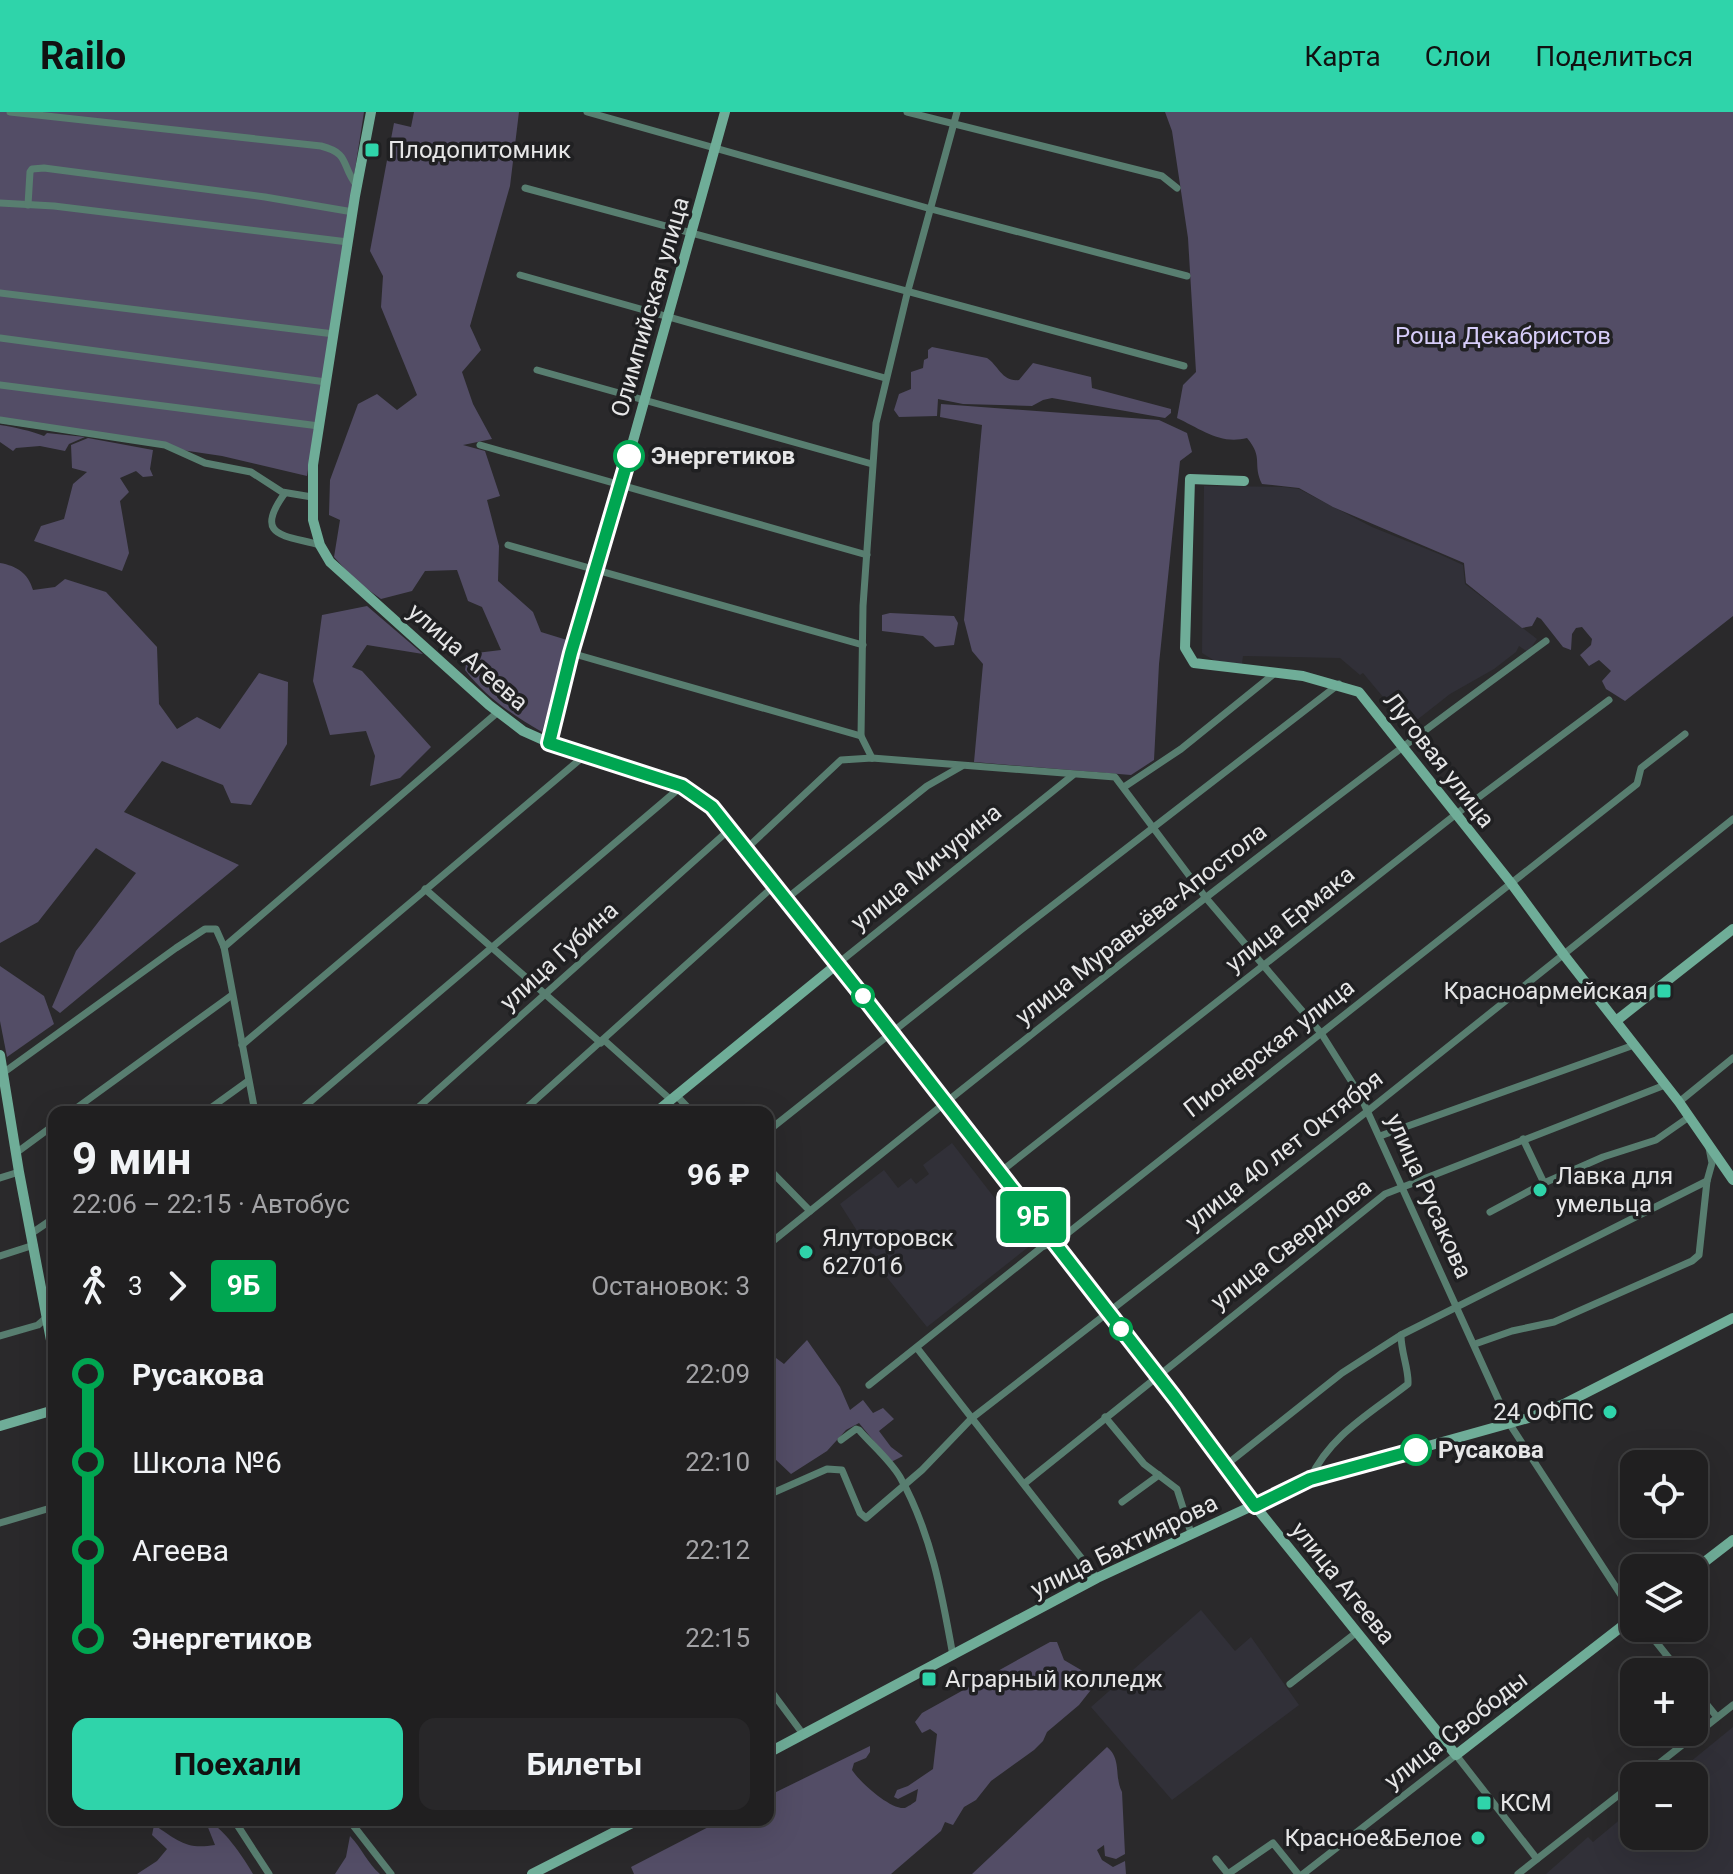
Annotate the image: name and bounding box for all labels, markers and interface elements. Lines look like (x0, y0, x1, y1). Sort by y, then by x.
text: Railo (40, 34, 126, 78)
text: Карта (1304, 40, 1381, 73)
text: Слои (1425, 40, 1491, 73)
text: Поделиться (1535, 40, 1693, 73)
place label: Плодопитомник (388, 136, 571, 164)
marker: Плодопитомник (363, 141, 381, 159)
street label: Олимпийская улица (605, 194, 695, 420)
park label: Роща Декабристов (1395, 322, 1611, 350)
marker: Энергетиков (614, 441, 644, 471)
place label: Энергетиков (651, 442, 795, 470)
street label: улица Агеева (402, 597, 534, 717)
street label: Луговая улица (1378, 687, 1500, 833)
street label: улица Мичурина (845, 798, 1007, 936)
street label: улица Муравьёва-Апостола (1010, 817, 1272, 1031)
street label: улица Ермака (1220, 860, 1360, 978)
street label: улица Губина (494, 896, 624, 1016)
street label: Пионерская улица (1178, 973, 1360, 1123)
place label: Красноармейская (1444, 977, 1648, 1005)
marker: Красноармейская (1655, 982, 1673, 1000)
unlabelled marker (852, 985, 874, 1007)
street label: улица 40 лет Октября (1180, 1064, 1388, 1236)
street label: улица Русакова (1380, 1109, 1478, 1283)
text: 9 мин (72, 1133, 191, 1185)
text: 96 ₽ (687, 1157, 750, 1192)
place label: Лавка для умельца (1556, 1162, 1673, 1218)
street label: улица Свердлова (1205, 1173, 1377, 1315)
marker: Лавка для умельца (1531, 1181, 1549, 1199)
text: 22:06 – 22:15 · Автобус (72, 1189, 350, 1219)
line badge: 9Б (997, 1191, 1069, 1243)
text: 9Б (1016, 1200, 1050, 1233)
place label: Ялуторовск 627016 (822, 1224, 954, 1280)
marker: Ялуторовск 627016 (797, 1243, 815, 1261)
icon: walk (72, 1264, 116, 1308)
icon: forward (155, 1264, 199, 1308)
text: 9Б (227, 1269, 260, 1302)
text: 3 (128, 1271, 143, 1301)
text: Остановок: 3 (591, 1271, 750, 1301)
unlabelled marker (1110, 1318, 1132, 1340)
text: Русакова (132, 1357, 264, 1392)
text: 22:09 (685, 1359, 750, 1389)
place label: 24 ОФПС (1493, 1398, 1594, 1426)
marker: 24 ОФПС (1601, 1403, 1619, 1421)
marker: Русакова (1401, 1435, 1431, 1465)
place label: Русакова (1438, 1436, 1544, 1464)
text: Школа №6 (132, 1445, 282, 1480)
text: 22:10 (685, 1447, 750, 1477)
map controls (1620, 1450, 1708, 1850)
button: locate (1620, 1450, 1708, 1538)
street label: улица Бахтиярова (1026, 1489, 1222, 1603)
street label: улица Агеева (1285, 1516, 1401, 1650)
text: Агеева (132, 1533, 229, 1568)
text: 22:12 (685, 1535, 750, 1565)
button: layers (1620, 1554, 1708, 1642)
text: Энергетиков (132, 1621, 312, 1656)
text: 22:15 (685, 1623, 750, 1653)
button: + (1620, 1658, 1708, 1746)
place label: Аграрный колледж (945, 1665, 1163, 1693)
street label: улица Свободы (1379, 1665, 1533, 1795)
marker: Аграрный колледж (920, 1670, 938, 1688)
button: Поехали (72, 1718, 403, 1810)
button: Билеты (419, 1718, 750, 1810)
button: − (1620, 1762, 1708, 1850)
place label: КСМ (1500, 1789, 1552, 1817)
marker: КСМ (1475, 1794, 1493, 1812)
place label: Красное&Белое (1284, 1824, 1462, 1852)
marker: Красное&Белое (1469, 1829, 1487, 1847)

